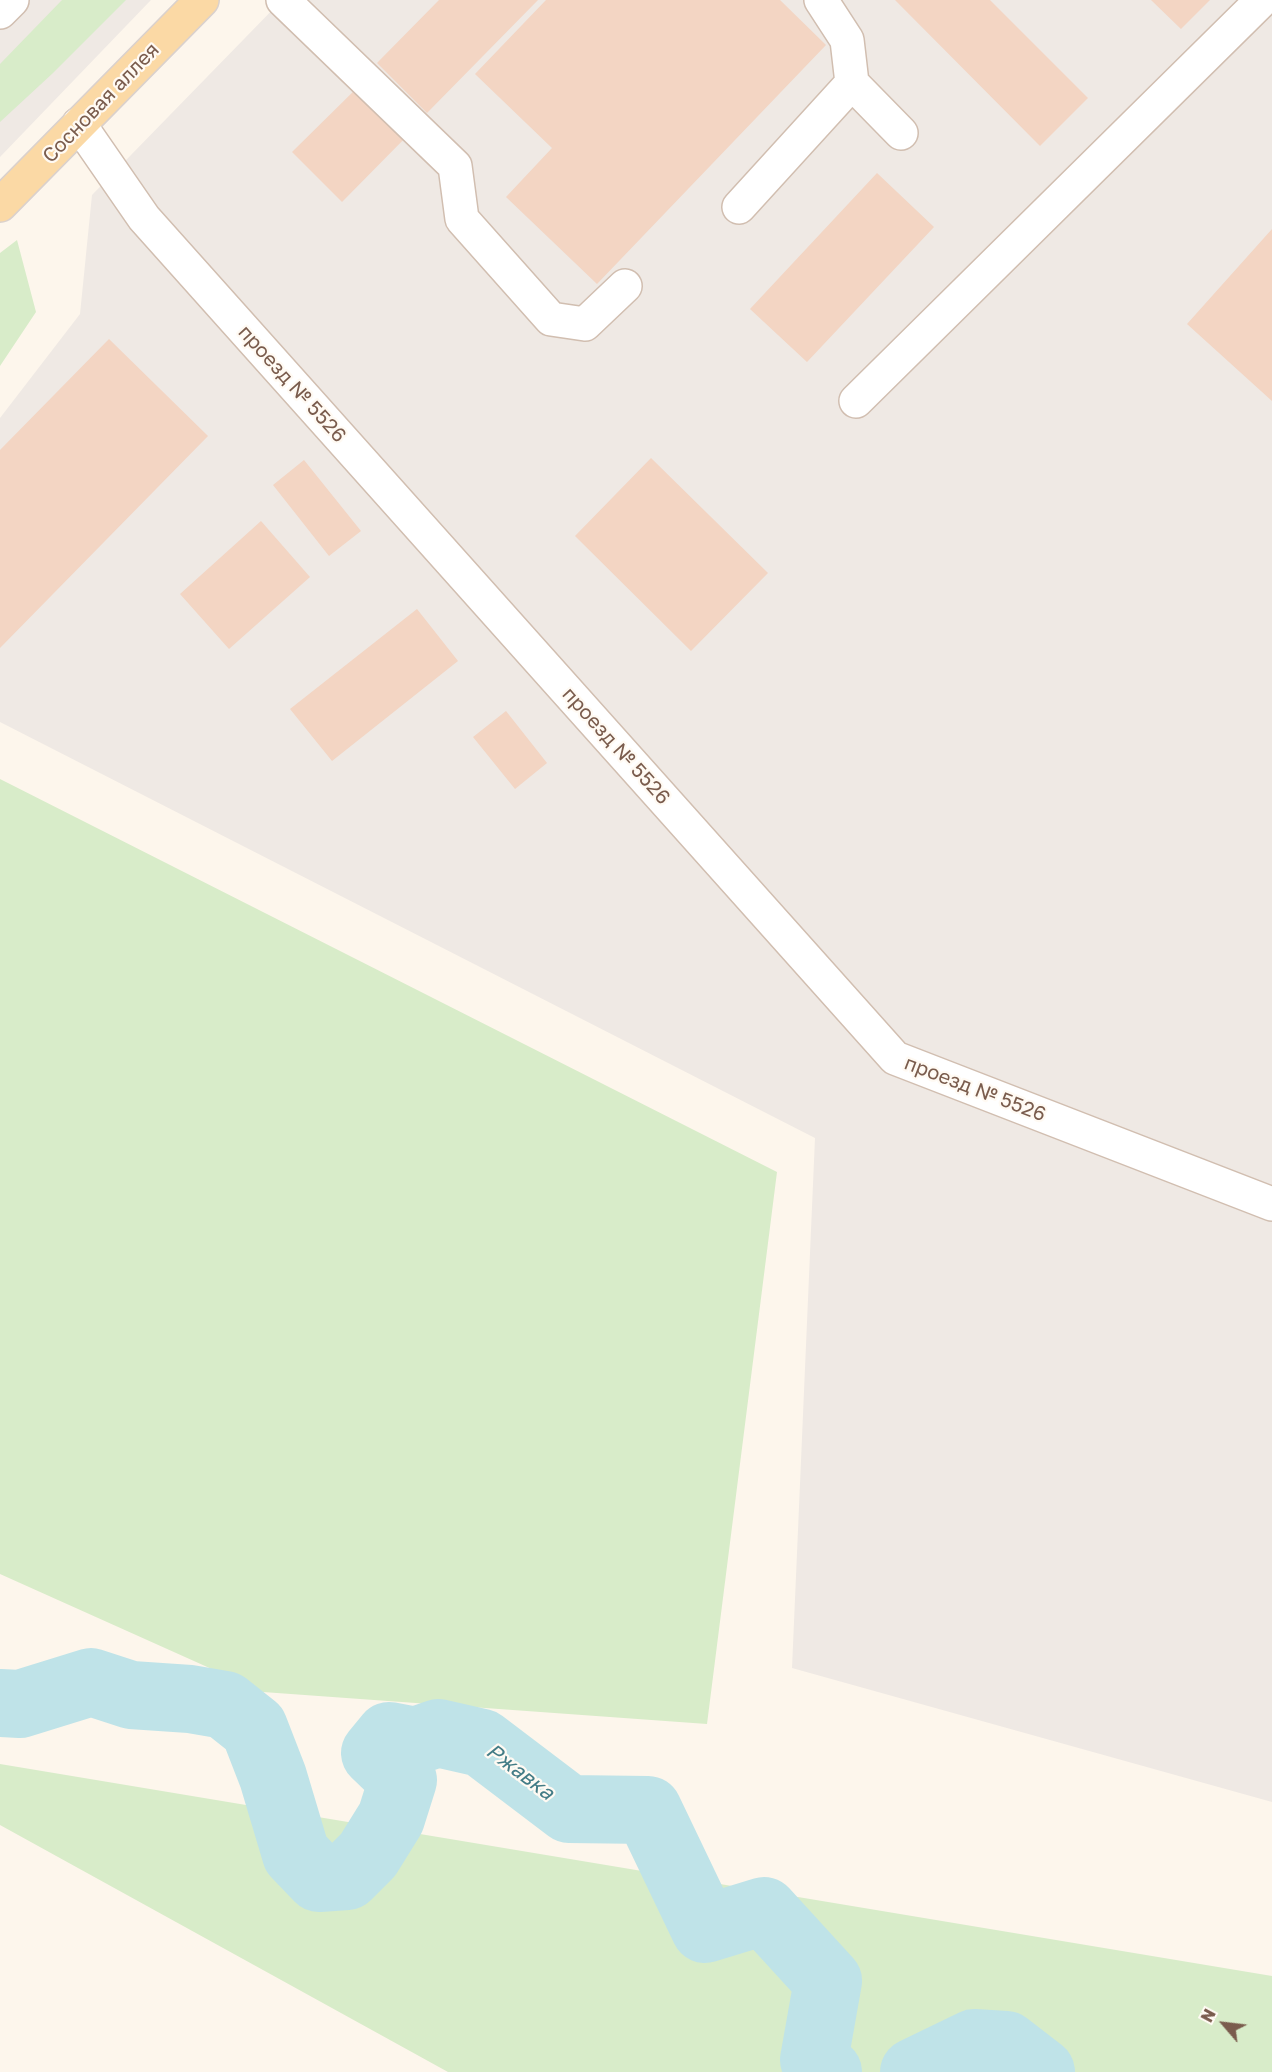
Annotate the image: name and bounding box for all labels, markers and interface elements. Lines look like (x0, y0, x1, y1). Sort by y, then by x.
street label: Сосновая аллея (38, 38, 164, 168)
street label: проезд № 5526 (233, 320, 351, 448)
street label: проезд № 5526 (557, 682, 675, 810)
street label: проезд № 5526 (901, 1051, 1049, 1127)
water label: Ржавка (481, 1738, 559, 1806)
north arrow (1194, 1994, 1254, 2054)
text: N (1196, 2005, 1220, 2026)

